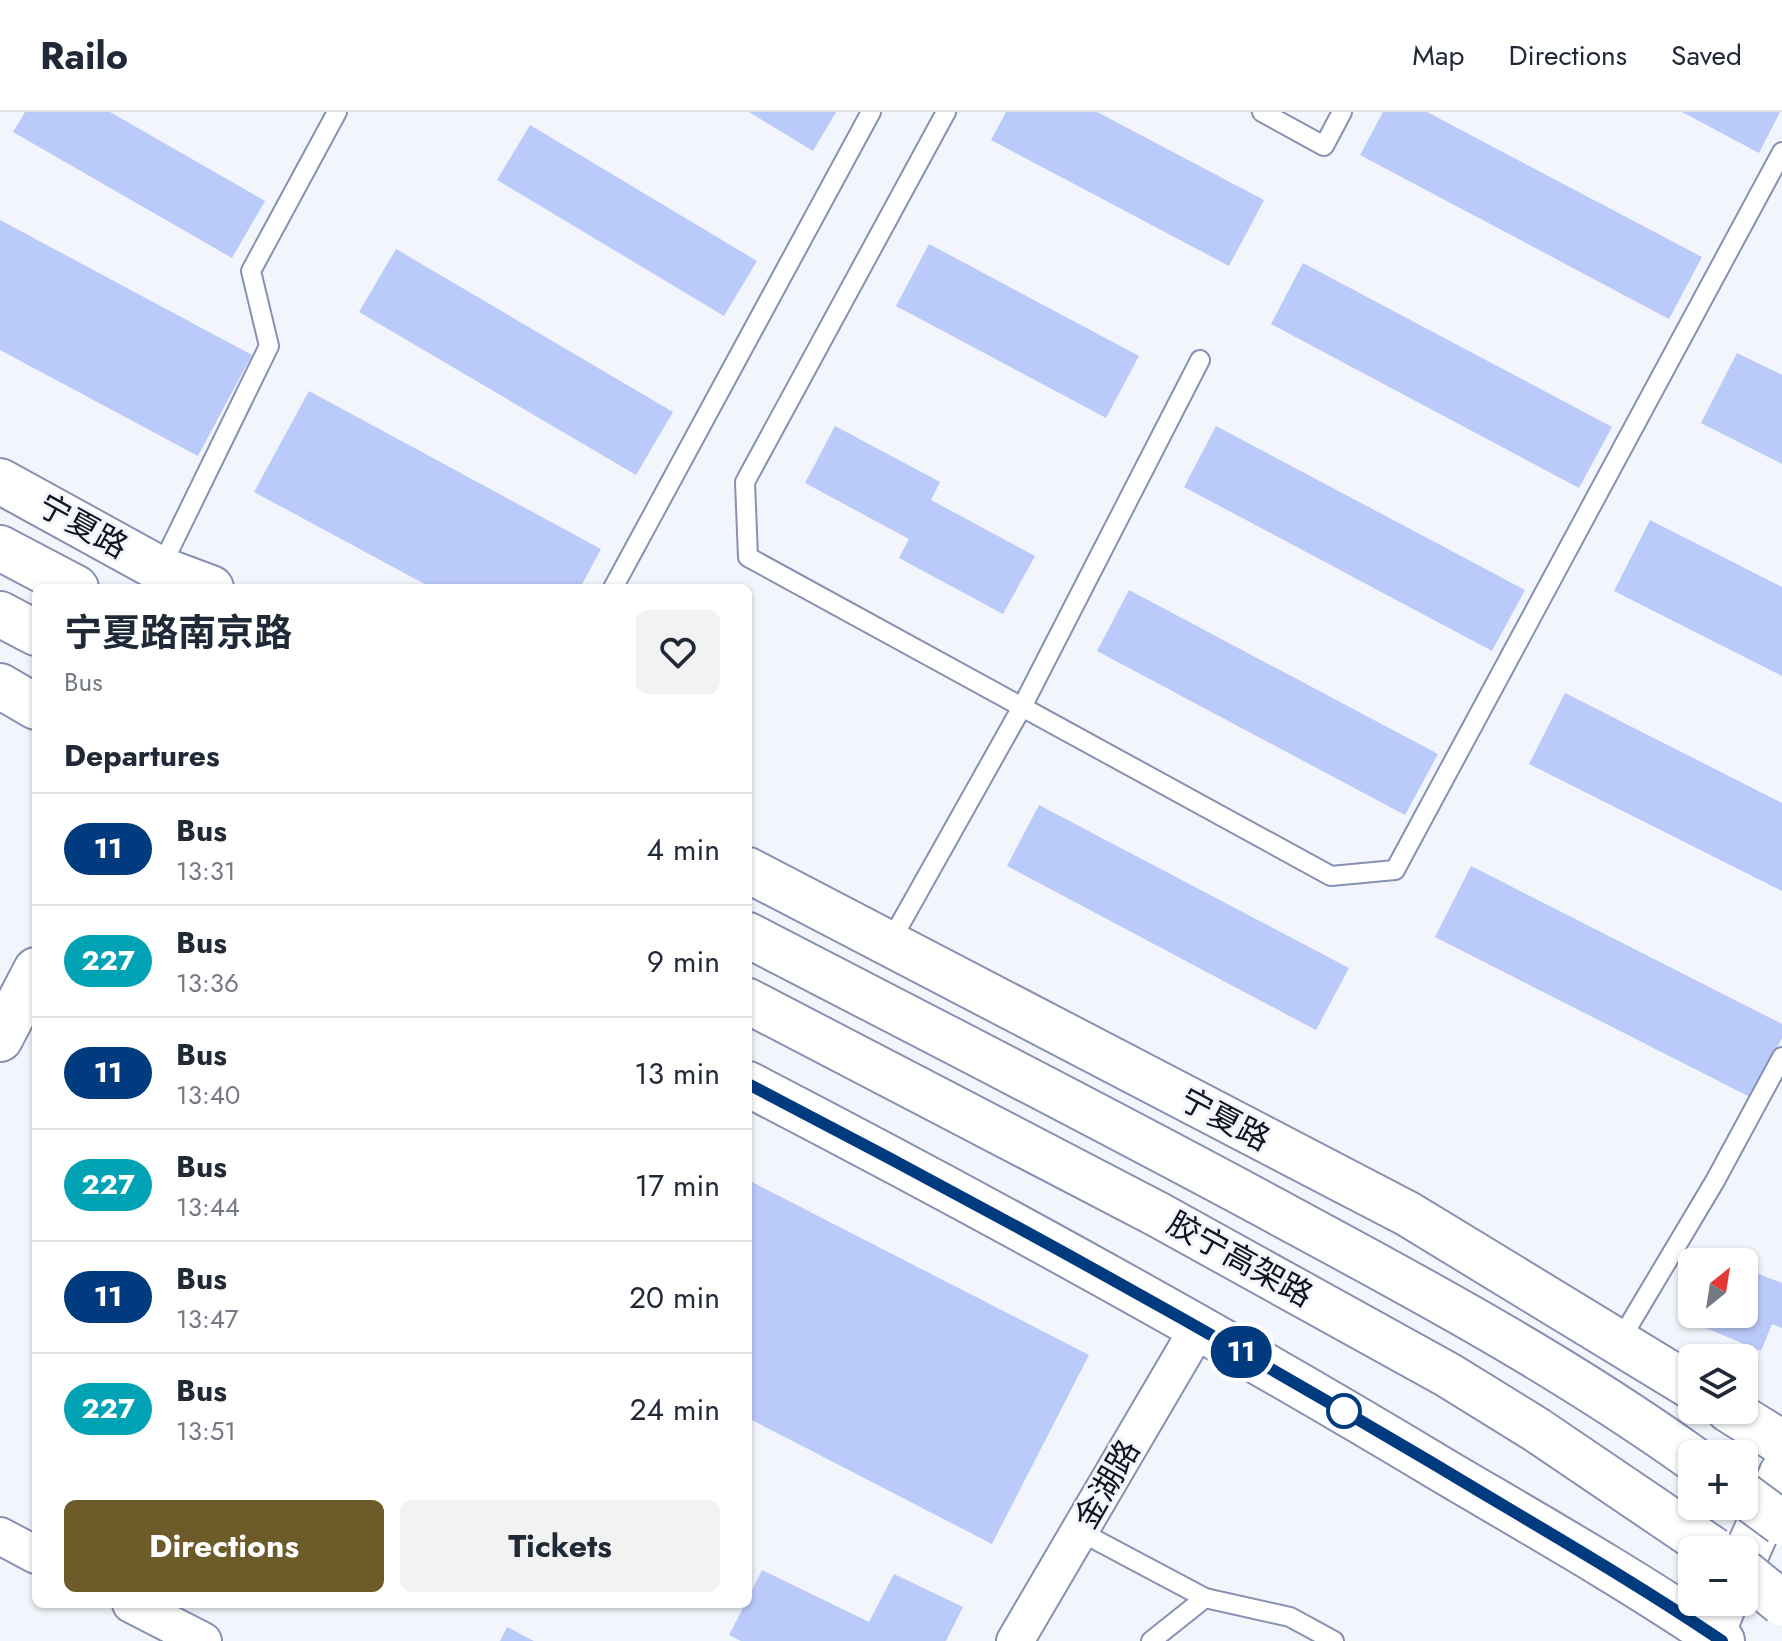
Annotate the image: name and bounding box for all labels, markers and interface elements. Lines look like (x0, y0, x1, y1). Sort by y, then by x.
text: Railo (40, 28, 128, 83)
text: Map (1412, 35, 1464, 76)
text: Directions (1508, 35, 1627, 76)
text: Saved (1671, 35, 1742, 76)
street label: 宁夏路 (30, 483, 136, 569)
text: 宁夏路南京路 (64, 605, 292, 660)
button: heart (636, 610, 720, 694)
text: Bus (64, 663, 103, 701)
text: Departures (64, 734, 220, 777)
text: Bus (176, 809, 227, 852)
text: 11 (94, 828, 122, 869)
text: 4 min (647, 828, 720, 871)
text: 13:31 (176, 852, 236, 890)
text: Bus (176, 921, 227, 964)
text: 227 (81, 940, 135, 981)
text: 9 min (647, 940, 720, 983)
text: 13:36 (176, 964, 239, 1002)
text: Bus (176, 1033, 227, 1076)
text: 11 (94, 1052, 122, 1093)
text: 13 min (634, 1052, 720, 1095)
text: 13:40 (176, 1076, 240, 1114)
street label: 宁夏路 (1172, 1076, 1278, 1162)
text: Bus (176, 1145, 227, 1188)
text: 227 (81, 1164, 135, 1205)
text: 17 min (635, 1164, 720, 1207)
text: 13:44 (176, 1188, 240, 1226)
street label: 胶宁高架路 (1159, 1200, 1321, 1318)
north arrow (1678, 1248, 1758, 1328)
map controls (1678, 1248, 1758, 1616)
text: Bus (176, 1257, 227, 1300)
text: 11 (94, 1276, 122, 1317)
text: 20 min (629, 1276, 720, 1319)
text: 13:47 (176, 1300, 239, 1338)
line badge: 11 (1205, 1326, 1277, 1378)
text: 11 (1227, 1331, 1255, 1372)
button: layers (1678, 1344, 1758, 1424)
text: Bus (176, 1369, 227, 1412)
text: 227 (81, 1388, 135, 1429)
text: 24 min (629, 1388, 720, 1431)
unlabelled marker (1327, 1394, 1361, 1428)
text: 13:51 (176, 1412, 236, 1450)
street label: 金湖路 (1063, 1431, 1151, 1537)
button: + (1678, 1440, 1758, 1520)
button: Directions (64, 1500, 384, 1592)
button: Tickets (400, 1500, 720, 1592)
button: − (1678, 1536, 1758, 1616)

